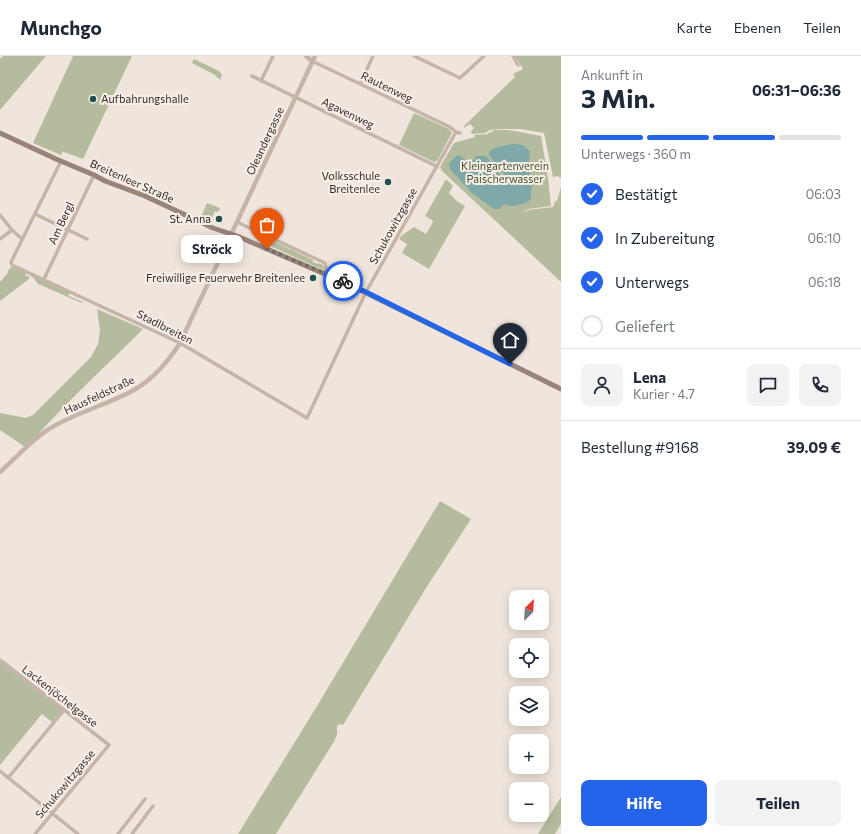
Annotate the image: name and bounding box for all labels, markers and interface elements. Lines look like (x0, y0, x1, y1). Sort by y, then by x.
text: Munchgo (20, 16, 102, 39)
text: Karte (676, 19, 712, 36)
text: Ebenen (734, 19, 781, 36)
text: Teilen (803, 19, 841, 36)
text: Ankunft in (581, 67, 643, 83)
street label: Rautenweg (359, 68, 415, 105)
text: 06:31–06:36 (752, 81, 841, 99)
text: 3 Min. (581, 82, 655, 113)
place label: Aufbahrungshalle (101, 92, 189, 105)
marker: Aufbahrungshalle (88, 94, 98, 104)
street label: Agavenweg (320, 94, 377, 131)
street label: Oleandergasse (243, 105, 286, 177)
text: Unterwegs · 360 m (581, 146, 691, 162)
street label: Breitenleer Straße (88, 156, 176, 205)
park label: Kleingartenverein Paischerwasser (461, 159, 549, 185)
place label: Volksschule Breitenlee (321, 169, 380, 195)
marker: Volksschule Breitenlee (383, 177, 393, 187)
icon: check (581, 183, 603, 205)
street label: Schukowitzgasse (366, 185, 419, 266)
text: Bestätigt (615, 185, 678, 203)
text: 06:03 (806, 186, 841, 202)
street label: Am Bergl (45, 199, 76, 246)
pin (250, 208, 284, 249)
place label: St. Anna (169, 212, 211, 225)
marker: St. Anna (214, 214, 224, 224)
icon: bag (256, 214, 278, 236)
icon: check (581, 227, 603, 249)
text: In Zubereitung (615, 229, 715, 247)
text: 06:10 (808, 230, 841, 246)
callout: Ströck (181, 235, 243, 263)
text: Ströck (192, 241, 232, 257)
courier (323, 261, 363, 301)
icon: bike (332, 270, 354, 292)
place label: Freiwillige Feuerwehr Breitenlee (146, 271, 305, 284)
icon: check (581, 271, 603, 293)
marker: Freiwillige Feuerwehr Breitenlee (308, 273, 318, 283)
text: Unterwegs (615, 273, 689, 291)
text: 06:18 (808, 274, 841, 290)
street label: Stadlbreiten (135, 307, 196, 346)
text: Geliefert (615, 317, 675, 335)
pin (493, 323, 527, 364)
icon: home (499, 329, 521, 351)
button: person (581, 364, 623, 406)
button: chat (747, 364, 789, 406)
button: phone (799, 364, 841, 406)
text: Lena (633, 368, 666, 386)
street label: Hausfeldstraße (62, 372, 136, 417)
text: Kurier · 4.7 (633, 386, 695, 402)
text: Bestellung #9168 (581, 438, 699, 456)
text: 39.09 € (787, 438, 841, 456)
north arrow (509, 590, 549, 630)
map controls (509, 590, 549, 822)
button: locate (509, 638, 549, 678)
street label: Lackenjöchelgasse (20, 662, 101, 729)
button: layers (509, 686, 549, 726)
button: + (509, 734, 549, 774)
street label: Schukowitzgasse (32, 747, 97, 821)
button: Hilfe (581, 780, 707, 826)
button: Teilen (715, 780, 841, 826)
button: − (509, 782, 549, 822)

